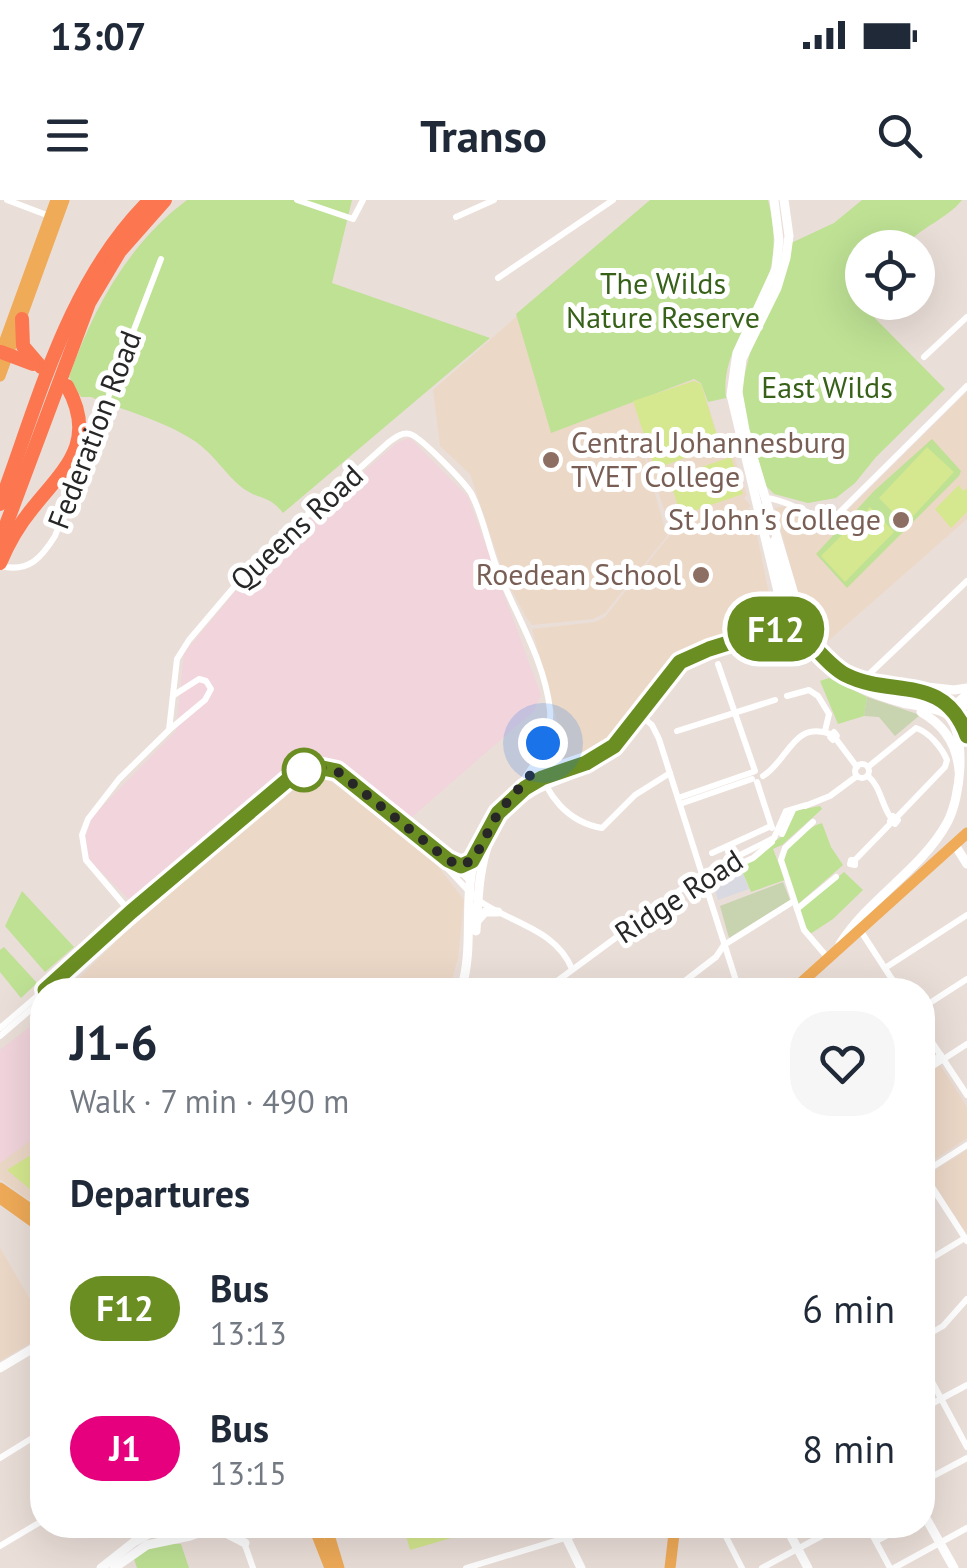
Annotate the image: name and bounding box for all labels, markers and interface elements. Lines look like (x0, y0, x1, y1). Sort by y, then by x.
text: 13:07 (50, 11, 146, 60)
text: Transo (420, 106, 547, 164)
icon: menu (40, 108, 95, 163)
icon: search (872, 108, 927, 163)
map controls (845, 230, 935, 320)
button: locate (845, 230, 935, 320)
park label: The Wilds Nature Reserve (566, 263, 760, 336)
street label: Federation Road (38, 325, 149, 534)
park label: East Wilds (761, 367, 893, 406)
place label: Central Johannesburg TVET College (571, 422, 846, 495)
marker: Central Johannesburg TVET College (540, 449, 562, 471)
street label: Queens Road (221, 456, 370, 598)
place label: St John's College (668, 499, 881, 538)
marker: St John's College (890, 509, 912, 531)
place label: Roedean School (476, 554, 681, 593)
marker: Roedean School (690, 564, 712, 586)
line badge: F12 (718, 596, 834, 662)
text: F12 (747, 606, 805, 652)
your location (518, 718, 568, 768)
unlabelled marker (283, 749, 325, 791)
street label: Ridge Road (607, 840, 750, 952)
text: J1-6 (70, 1011, 158, 1073)
button: heart (790, 1011, 895, 1116)
text: Walk · 7 min · 490 m (70, 1080, 349, 1122)
text: Departures (70, 1168, 250, 1217)
text: Bus (210, 1263, 269, 1312)
text: 6 min (802, 1284, 895, 1333)
text: F12 (96, 1285, 154, 1331)
text: 13:13 (210, 1312, 287, 1354)
text: Bus (210, 1403, 269, 1452)
text: 8 min (802, 1424, 895, 1473)
text: J1 (109, 1425, 141, 1471)
text: 13:15 (210, 1452, 287, 1494)

